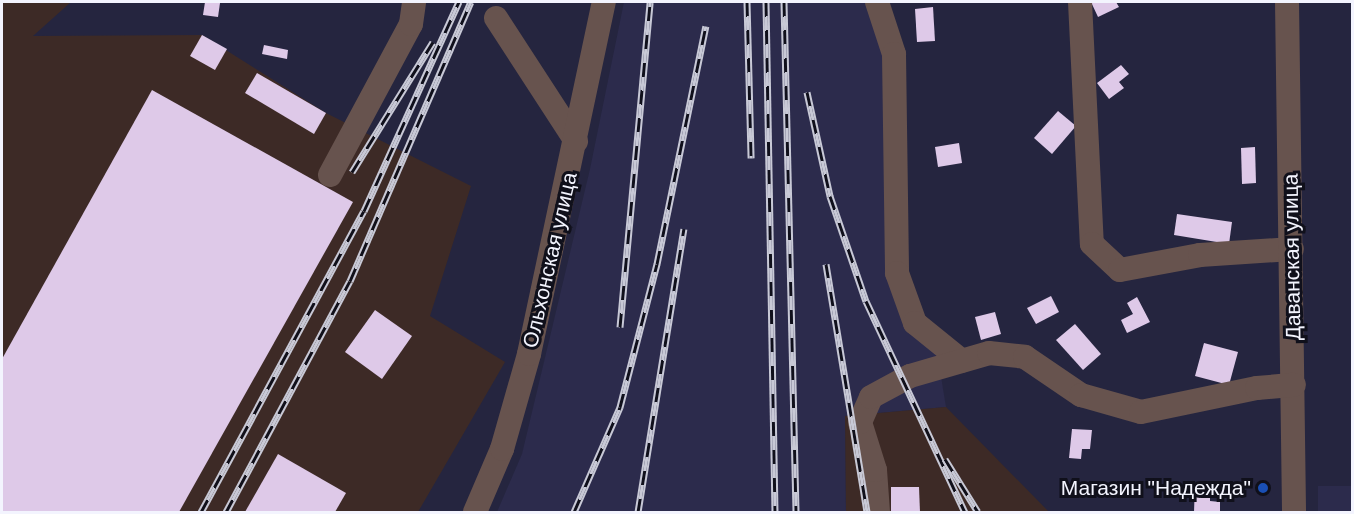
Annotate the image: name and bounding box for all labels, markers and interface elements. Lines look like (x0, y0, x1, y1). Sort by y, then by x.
street label: Ольхонская улица (518, 170, 582, 350)
street label: Даванская улица (1278, 173, 1306, 341)
place label: Магазин "Надежда" (1061, 475, 1251, 501)
marker: Магазин "Надежда" (1256, 481, 1270, 495)

